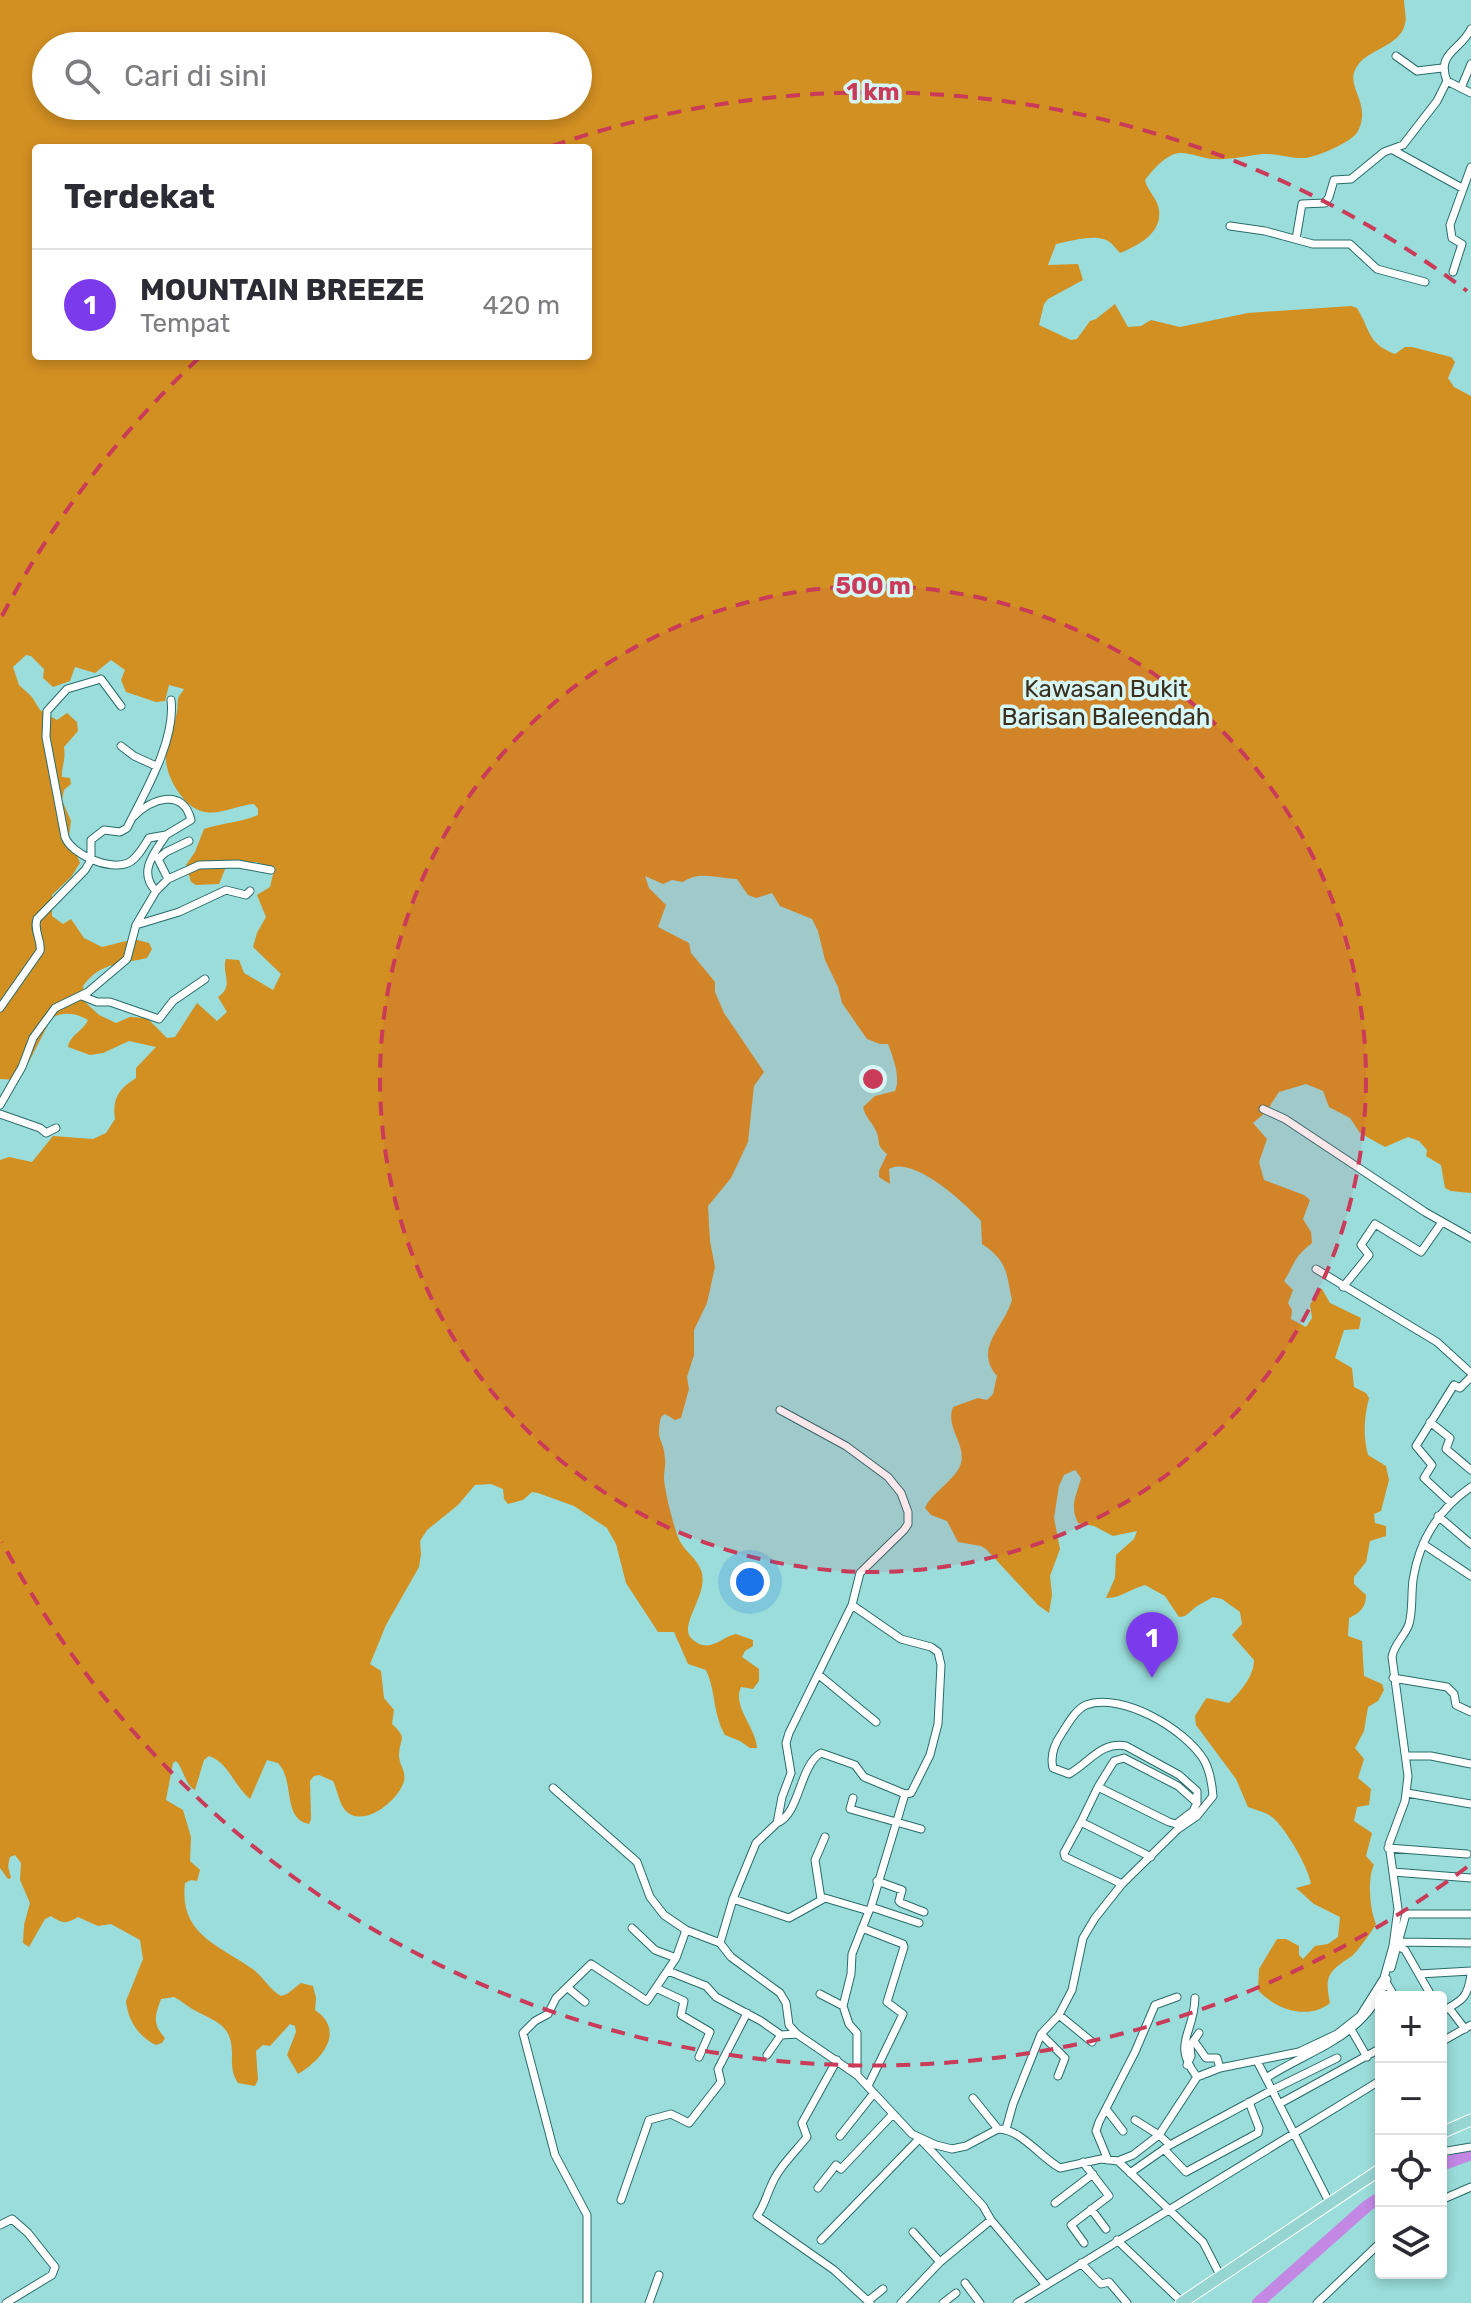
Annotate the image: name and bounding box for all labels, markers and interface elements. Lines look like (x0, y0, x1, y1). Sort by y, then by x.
search box (32, 32, 592, 120)
icon: search (60, 54, 104, 98)
text: Cari di sini (124, 58, 267, 94)
text: 1 km (846, 78, 900, 106)
text: Terdekat (64, 176, 215, 217)
text: MOUNTAIN BREEZE (140, 272, 424, 308)
text: 1 (84, 290, 96, 321)
text: 420 m (483, 290, 560, 321)
text: Tempat (140, 308, 230, 339)
text: 500 m (835, 572, 911, 600)
park label: Kawasan Bukit Barisan Baleendah (1002, 675, 1210, 731)
centre of rings (859, 1065, 887, 1093)
your location (730, 1562, 770, 1602)
pin: 1 (1126, 1612, 1178, 1678)
map controls (1375, 1991, 1447, 2279)
button: + (1375, 1991, 1447, 2063)
button: − (1375, 2063, 1447, 2135)
button: locate (1375, 2135, 1447, 2207)
button: layers (1375, 2207, 1447, 2279)

